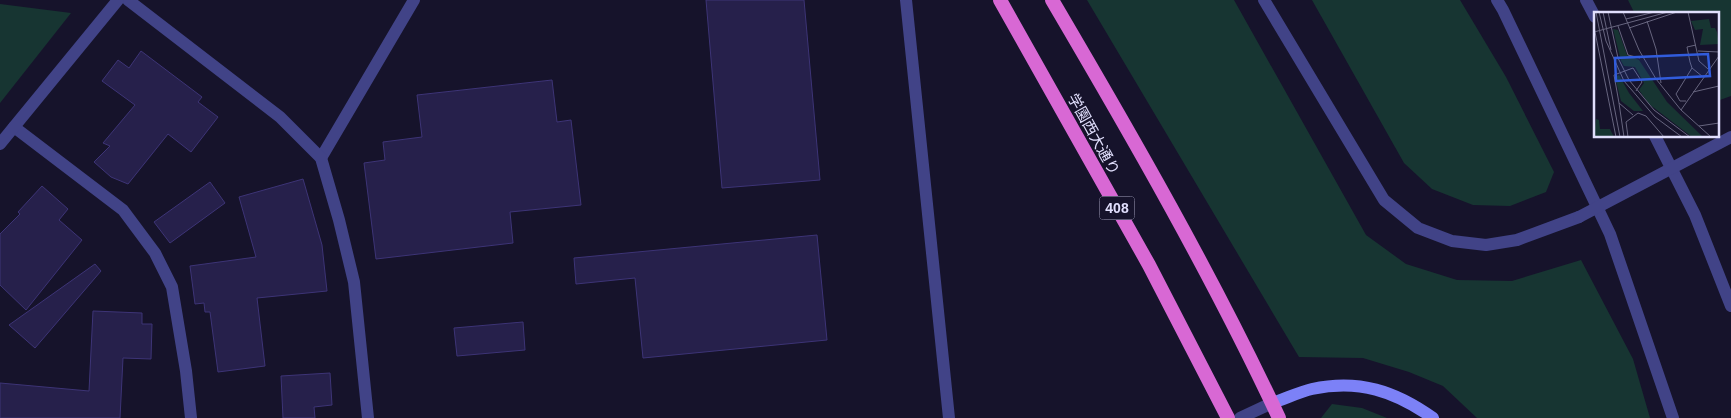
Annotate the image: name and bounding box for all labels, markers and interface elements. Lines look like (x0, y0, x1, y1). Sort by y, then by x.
inset map (1594, 12, 1718, 138)
street label: 学園西大通り (1065, 91, 1123, 177)
road number: 408 (1100, 197, 1134, 220)

